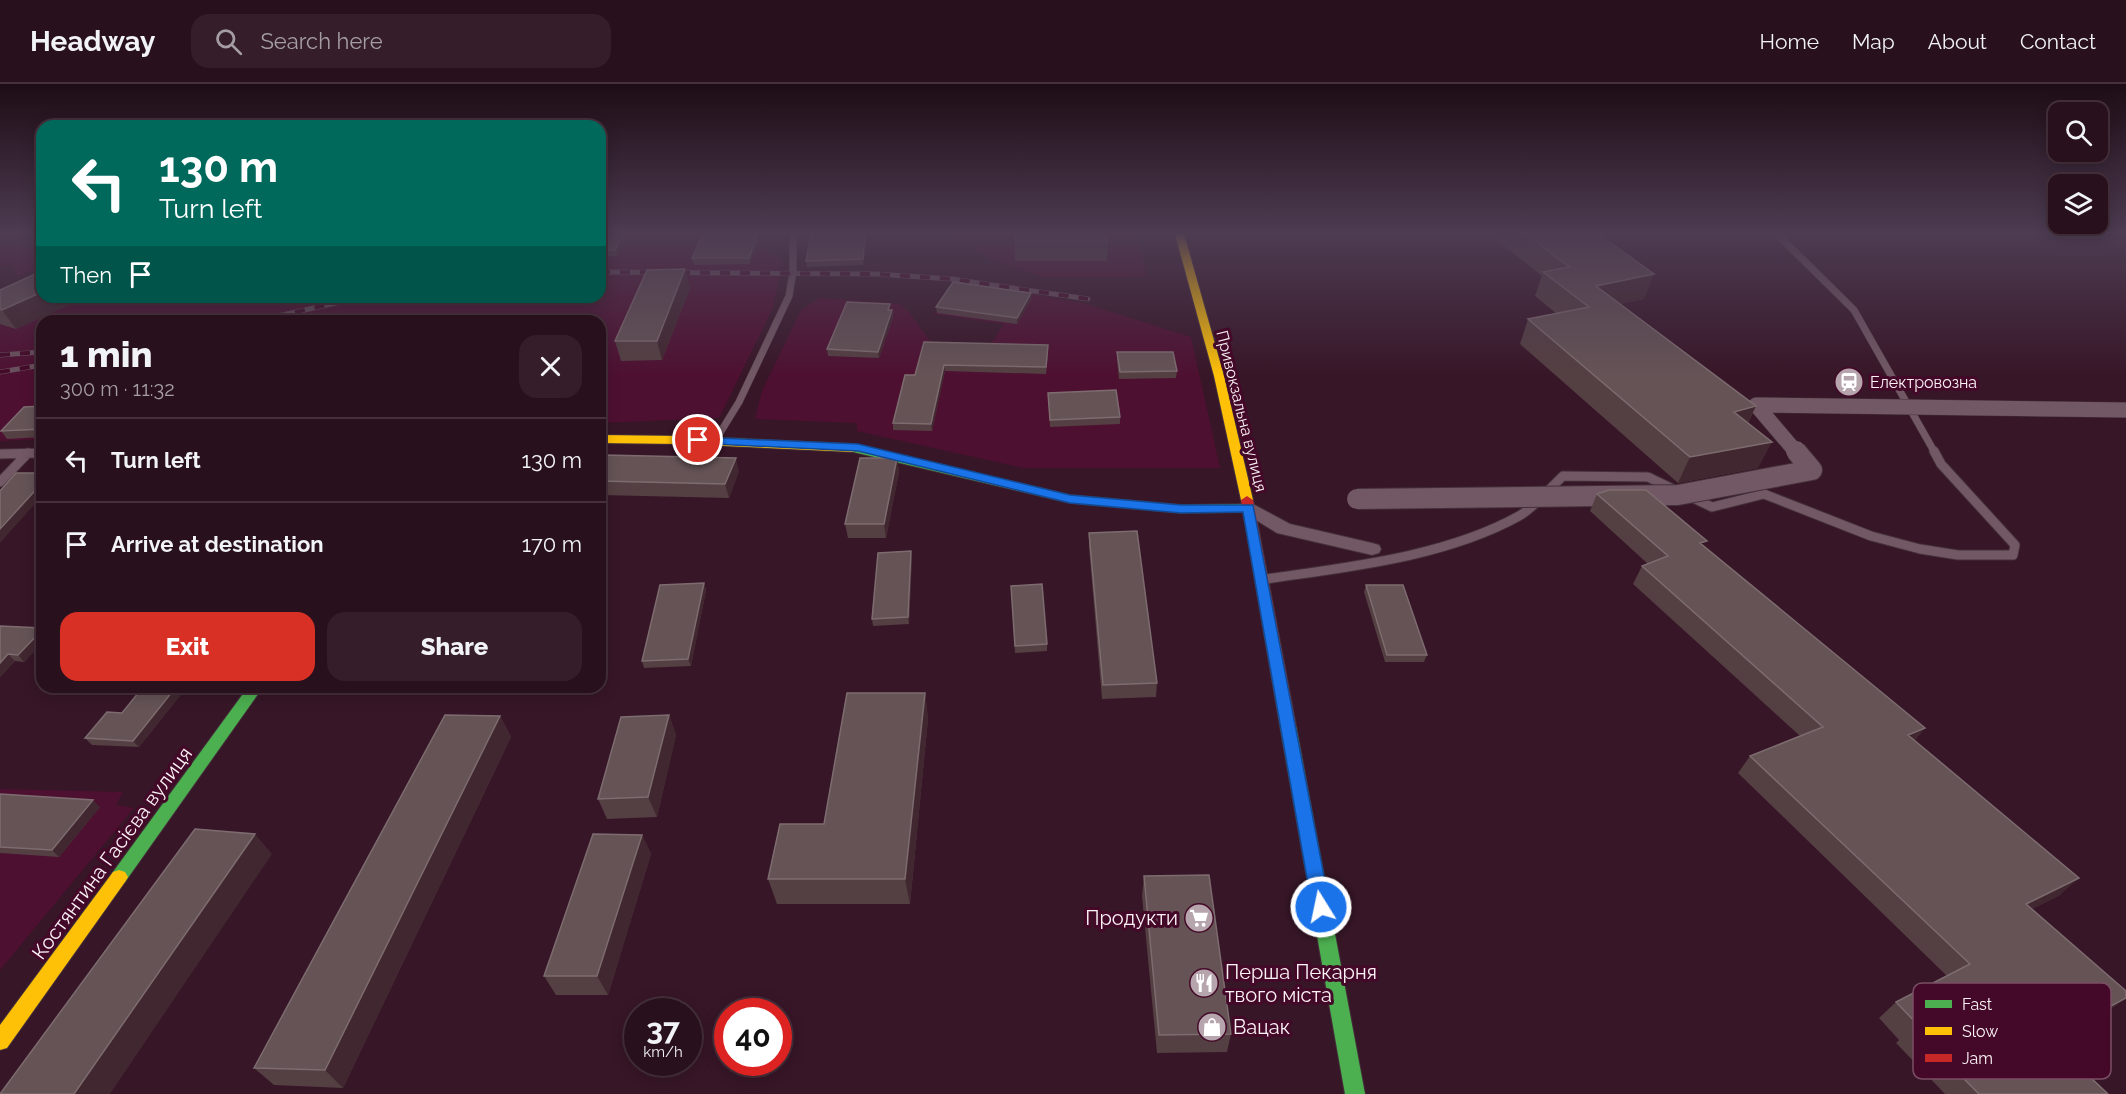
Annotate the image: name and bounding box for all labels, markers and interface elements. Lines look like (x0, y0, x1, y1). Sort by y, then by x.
search box (191, 14, 611, 68)
text: Headway (30, 25, 155, 58)
icon: search (212, 25, 245, 58)
text: Search here (260, 28, 383, 54)
text: Home (1760, 29, 1819, 54)
text: Map (1852, 29, 1895, 54)
text: About (1928, 29, 1987, 54)
text: Contact (2020, 29, 2096, 54)
map controls (2048, 102, 2108, 234)
button: search (2048, 102, 2108, 162)
text: 130 m (159, 143, 278, 192)
icon: left (60, 144, 138, 222)
button: layers (2048, 174, 2108, 234)
text: Turn left (159, 193, 262, 224)
icon: arrive (124, 258, 157, 291)
text: Then (60, 262, 112, 288)
street label: Привокзальна вулиця (1212, 328, 1271, 494)
text: 1 min (60, 333, 152, 375)
button: close (519, 335, 582, 398)
station icon: Електровозна (1833, 366, 1865, 398)
place label: Електровозна (1870, 373, 1977, 392)
text: 300 m · 11:32 (60, 377, 175, 401)
pin (672, 414, 723, 465)
icon: arrive (681, 423, 714, 456)
icon: left (60, 444, 93, 477)
text: Turn left (111, 447, 201, 473)
text: 130 m (522, 447, 582, 473)
icon: arrive (60, 528, 93, 561)
text: Arrive at destination (111, 531, 324, 557)
text: 170 m (522, 531, 582, 557)
button: Exit (60, 612, 315, 681)
button: Share (327, 612, 582, 681)
street label: Костянтина Гасієва вулиця (27, 742, 197, 964)
position arrow (1289, 875, 1353, 939)
supermarket icon: Продукти (1183, 902, 1215, 934)
place label: Продукти (1085, 906, 1178, 930)
place label: Перша Пекарня твого мiста (1225, 960, 1377, 1007)
restaurant icon: Перша Пекарня твого мiста (1188, 967, 1220, 999)
legend (1913, 983, 2111, 1079)
text: Fast (1962, 995, 1993, 1014)
speed limit sign: 40 (714, 998, 792, 1076)
shop icon: Вацак (1196, 1011, 1228, 1043)
text: 37 (646, 1012, 680, 1047)
place label: Вацак (1233, 1015, 1290, 1039)
text: Slow (1962, 1022, 1998, 1041)
text: km/h (643, 1043, 683, 1061)
text: Jam (1962, 1049, 1993, 1068)

